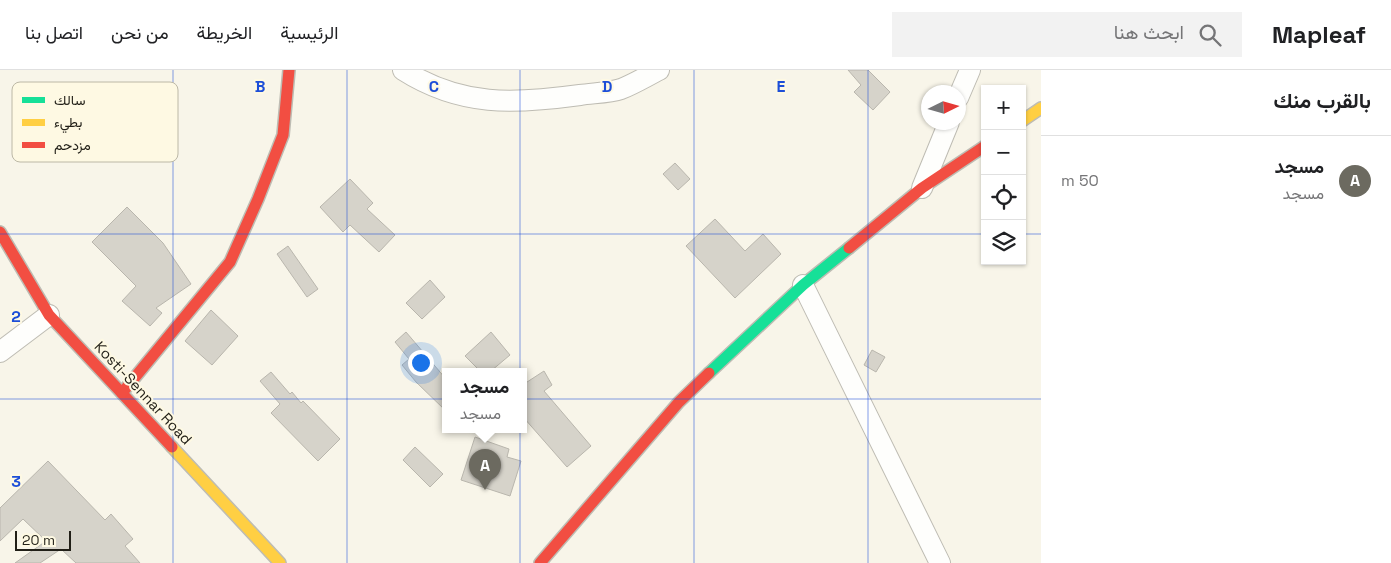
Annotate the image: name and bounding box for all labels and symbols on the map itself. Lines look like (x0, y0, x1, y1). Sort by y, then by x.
text: B (255, 76, 265, 97)
text: C (429, 76, 439, 97)
text: D (602, 76, 612, 97)
text: E (777, 76, 786, 97)
legend (12, 82, 178, 162)
north arrow (921, 85, 966, 130)
text: سالك (54, 91, 85, 109)
text: بطيء (54, 113, 82, 134)
text: مزدحم (54, 136, 91, 154)
text: 2 (11, 306, 21, 327)
street label: Kosti-Sennar Road (90, 337, 196, 448)
your location (408, 350, 434, 376)
pin: A (469, 449, 501, 490)
text: 3 (11, 471, 21, 492)
scale bar (15, 528, 71, 551)

